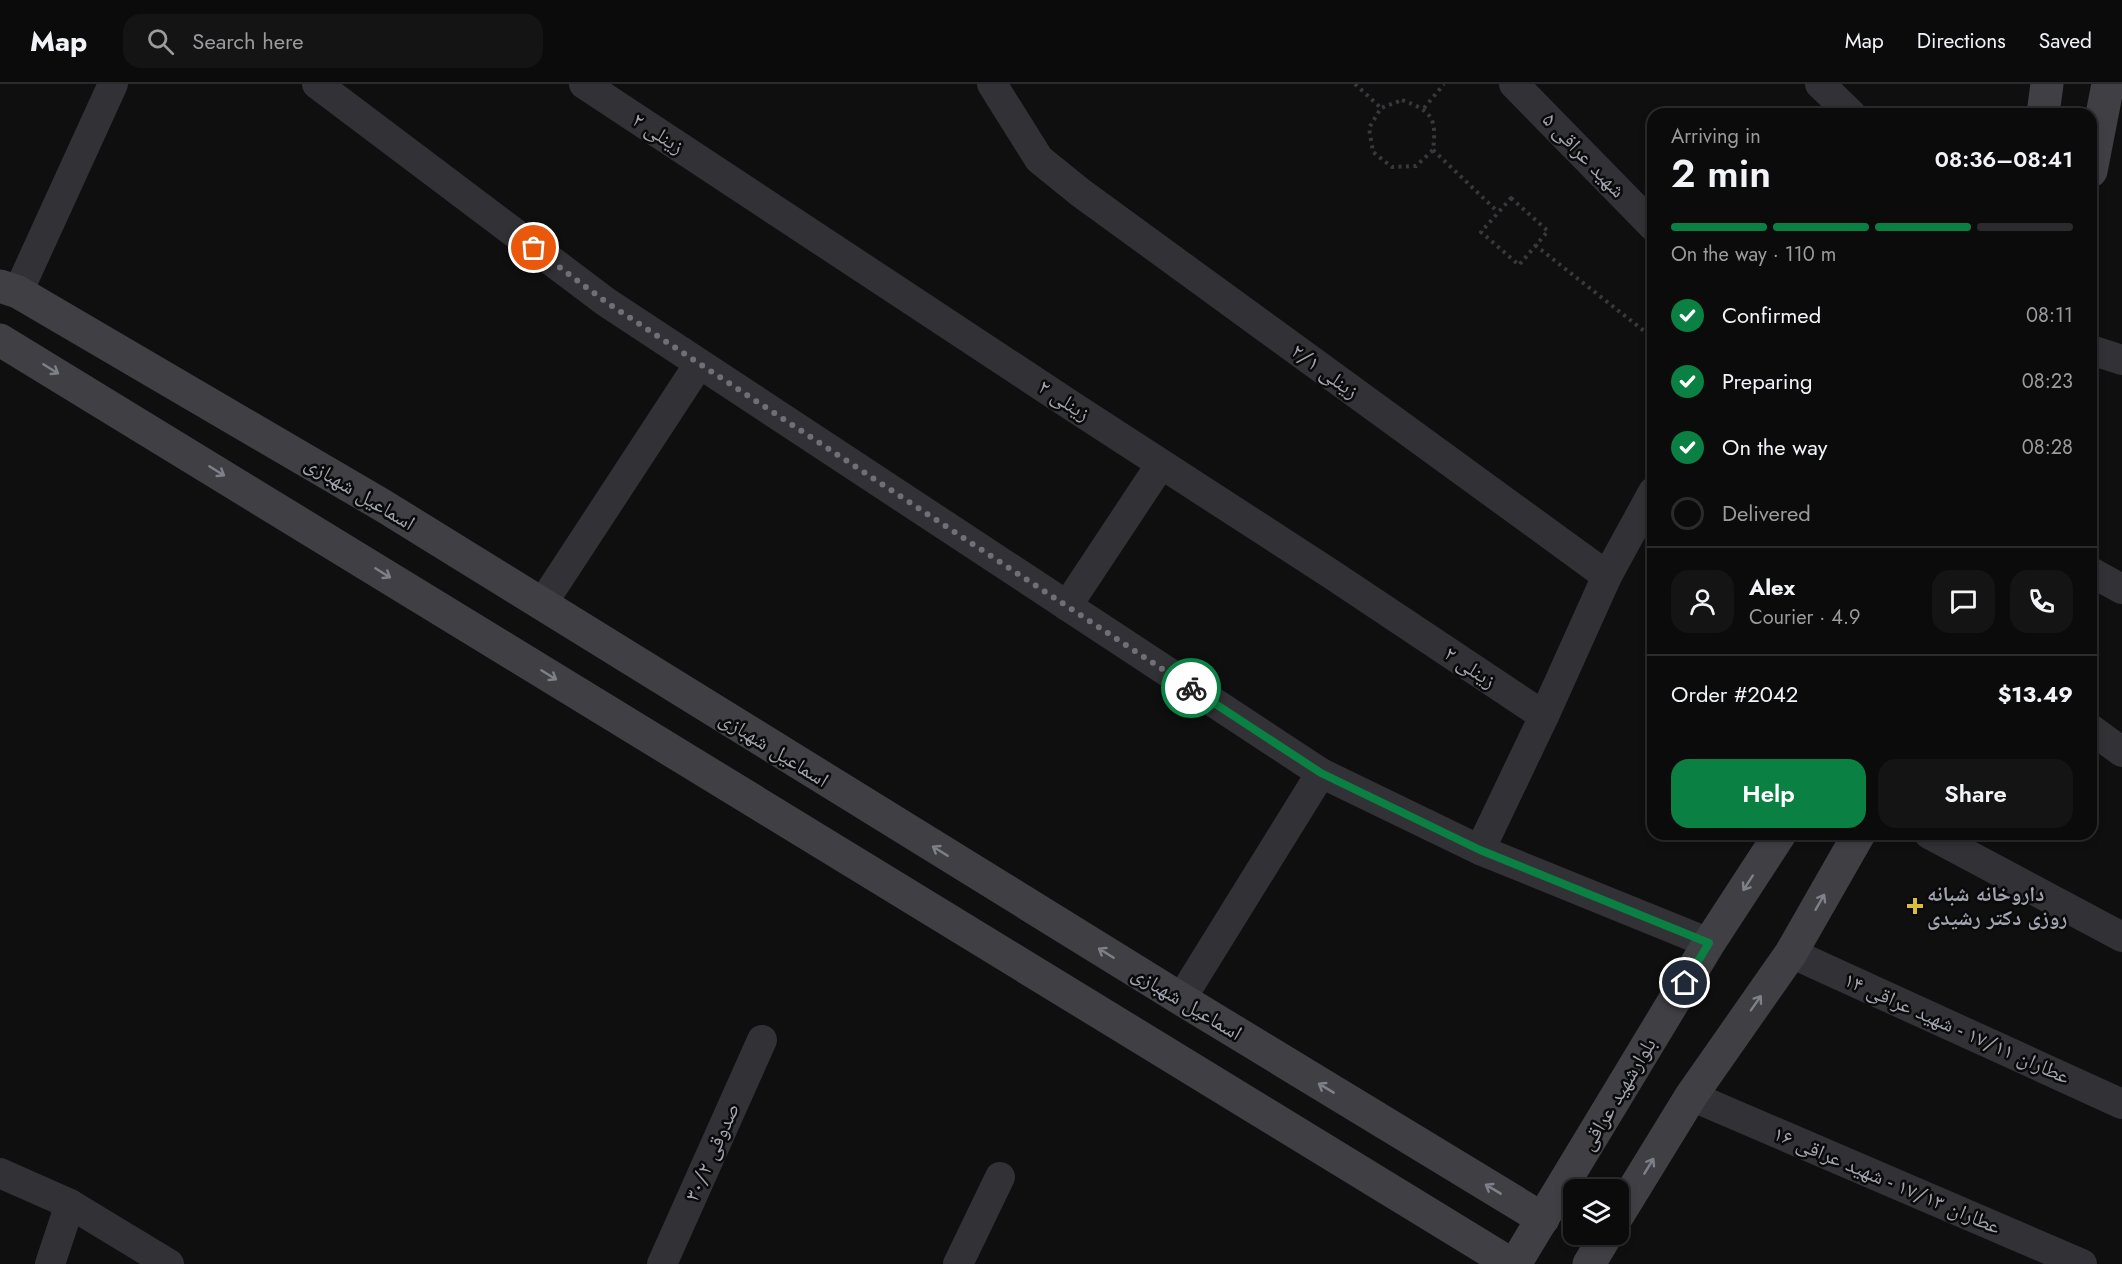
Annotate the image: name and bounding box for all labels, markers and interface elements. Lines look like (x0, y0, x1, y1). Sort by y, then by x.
search box (123, 14, 543, 68)
text: Map (30, 21, 87, 62)
icon: search (144, 25, 177, 58)
text: Search here (192, 25, 304, 57)
text: Map (1845, 26, 1884, 56)
text: Directions (1917, 26, 2006, 56)
text: Saved (2039, 26, 2092, 56)
street label: زینلی ۲ (626, 105, 690, 161)
street label: شهید عراقی ۵ (1535, 105, 1633, 205)
text: Arriving in (1671, 122, 1761, 151)
text: 08:36–08:41 (1935, 143, 2073, 175)
text: 2 min (1671, 145, 1771, 202)
pin (508, 222, 559, 273)
icon: bag (517, 231, 550, 264)
text: On the way · 110 m (1671, 240, 1836, 269)
icon: check (1671, 299, 1704, 332)
text: Confirmed (1722, 299, 1821, 331)
text: 08:11 (2026, 301, 2073, 330)
street label: زینلی ۲/۱ (1285, 336, 1365, 406)
one-way arrow (42, 363, 59, 375)
icon: check (1671, 365, 1704, 398)
text: Preparing (1722, 365, 1813, 397)
text: 08:23 (2022, 367, 2073, 396)
street label: زینلی ۲ (1032, 372, 1096, 428)
icon: check (1671, 431, 1704, 464)
text: On the way (1722, 431, 1827, 463)
text: 08:28 (2022, 433, 2073, 462)
street label: اسماعیل شهبازی (299, 448, 421, 538)
one-way arrow (208, 465, 225, 477)
text: Delivered (1722, 497, 1811, 529)
one-way arrow (374, 567, 391, 579)
button: person (1671, 570, 1734, 633)
button: chat (1932, 570, 1995, 633)
button: phone (2010, 570, 2073, 633)
text: Alex (1749, 571, 1795, 603)
text: Courier · 4.9 (1749, 603, 1861, 632)
street label: زینلی ۲ (1438, 639, 1502, 695)
courier (1161, 658, 1221, 718)
one-way arrow (540, 669, 557, 681)
icon: bike (1175, 672, 1208, 705)
text: Order #2042 (1671, 678, 1798, 710)
text: $13.49 (1998, 678, 2073, 710)
street label: اسماعیل شهبازی (713, 703, 835, 795)
button: Help (1671, 759, 1866, 828)
button: Share (1878, 759, 2073, 828)
one-way arrow (932, 845, 949, 857)
one-way arrow (1742, 874, 1754, 891)
place label: داروخانه شبانه روزی دکتر رشیدی (1927, 879, 2067, 933)
one-way arrow (1814, 894, 1826, 911)
marker: داروخانه شبانه روزی دکتر رشیدی (1908, 899, 1922, 913)
one-way arrow (1098, 947, 1115, 959)
pin (1659, 957, 1710, 1008)
street label: اسماعیل شهبازی (1126, 958, 1248, 1048)
street label: عطاران ۱۷/۱۱ - شهید عراقی ۱۴ (1839, 965, 2075, 1092)
icon: home (1668, 966, 1701, 999)
one-way arrow (1750, 995, 1762, 1011)
street label: بلوارشهید عراقی (1572, 1032, 1664, 1156)
one-way arrow (1318, 1081, 1335, 1093)
street label: صدوقی ۳۰/۲ (677, 1098, 747, 1206)
street label: عطاران ۱۷/۱۳ - شهید عراقی ۱۶ (1769, 1118, 2006, 1242)
one-way arrow (1643, 1158, 1655, 1175)
map controls (1563, 1179, 1629, 1245)
button: layers (1563, 1179, 1629, 1245)
one-way arrow (1485, 1182, 1502, 1194)

